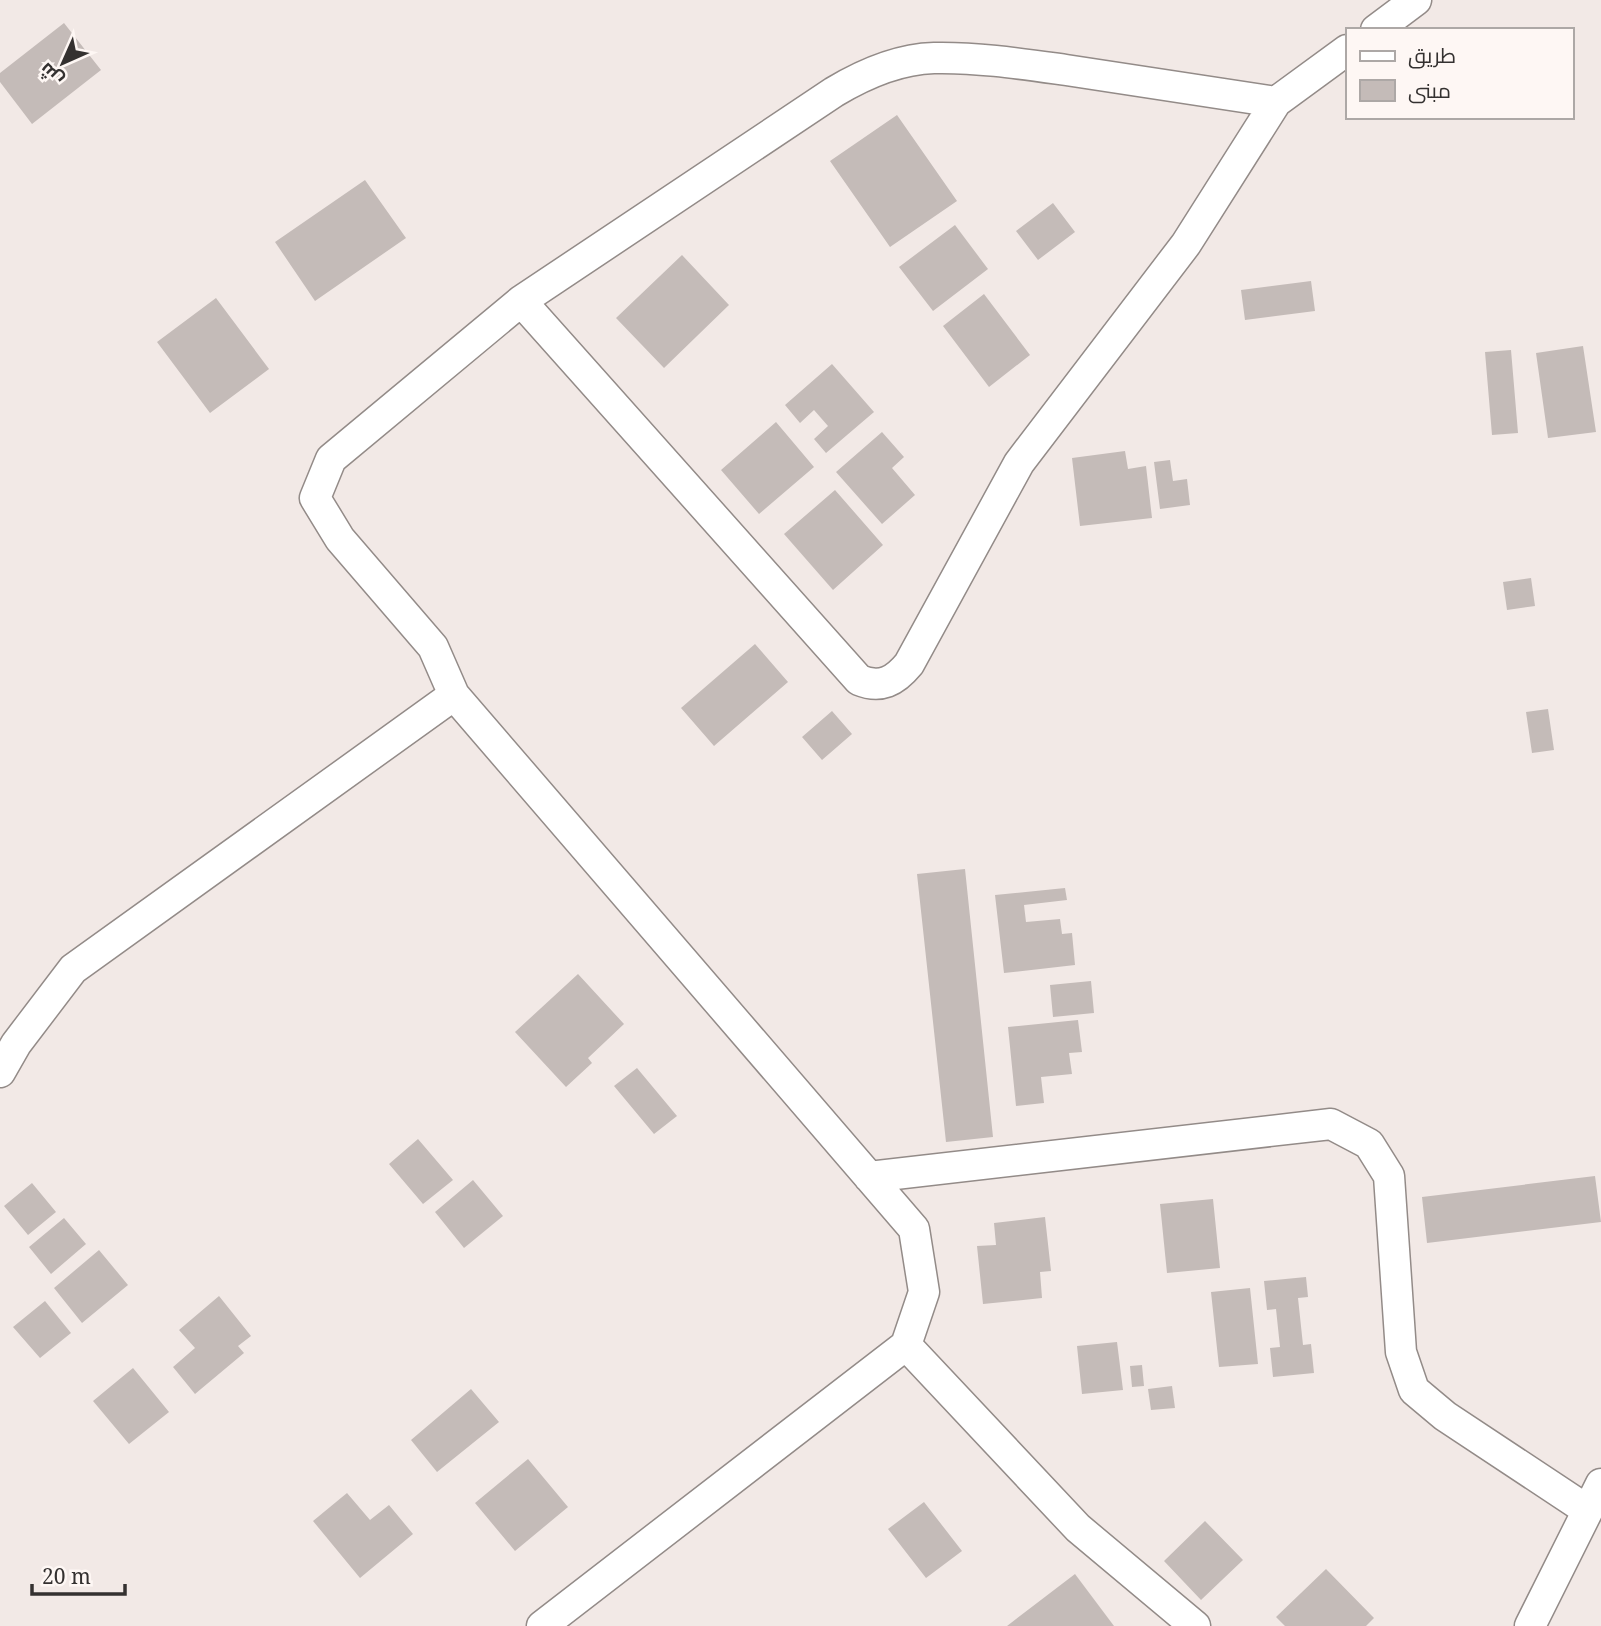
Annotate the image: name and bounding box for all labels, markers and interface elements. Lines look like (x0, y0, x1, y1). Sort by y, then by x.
north arrow (28, 28, 98, 98)
legend (1346, 28, 1573, 119)
text: طريق (1408, 41, 1456, 69)
text: ش (33, 57, 69, 93)
text: مبنى (1408, 76, 1451, 104)
scale bar (32, 1552, 124, 1596)
text: 20 m (42, 1562, 91, 1590)

